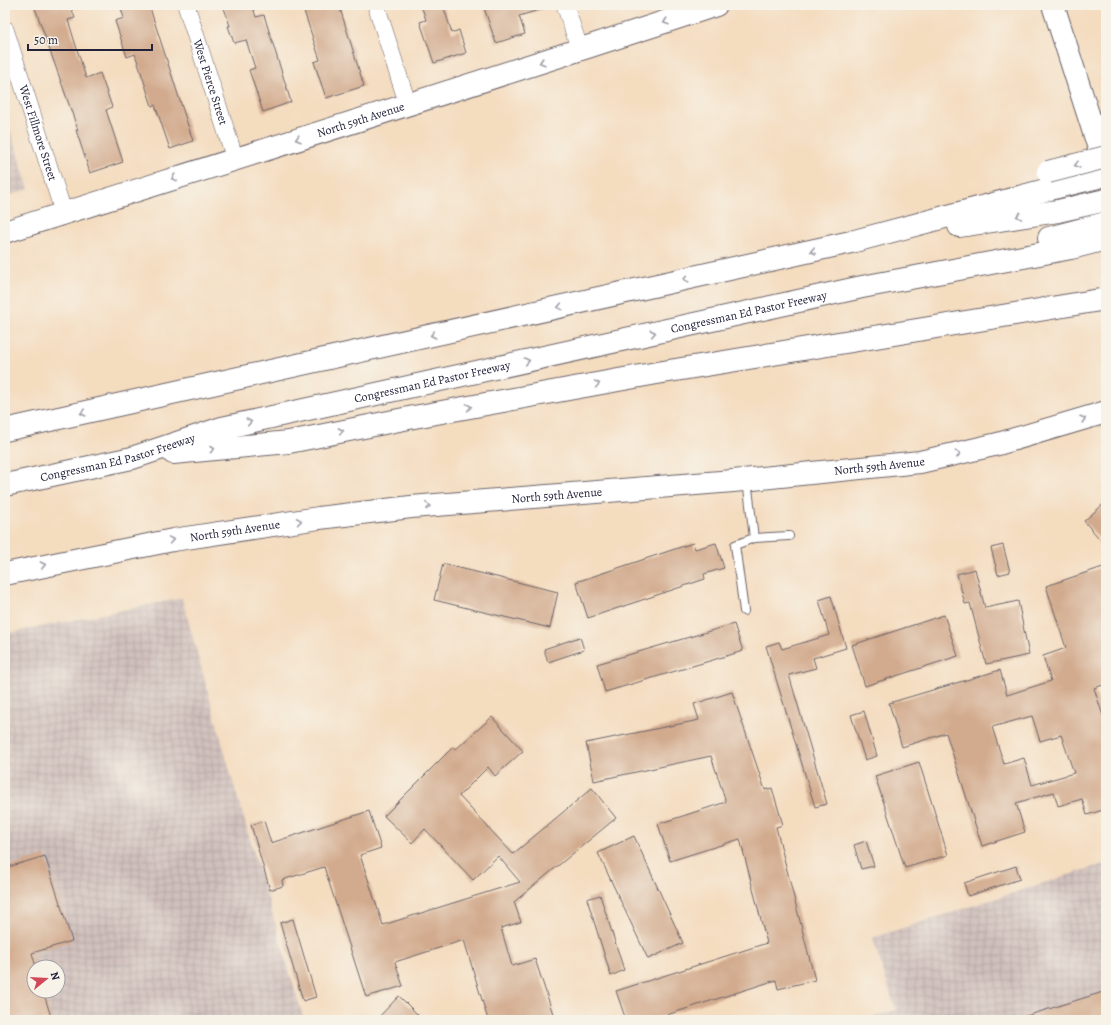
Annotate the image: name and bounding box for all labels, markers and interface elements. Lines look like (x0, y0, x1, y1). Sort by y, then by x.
one-way arrow (663, 17, 670, 25)
scale bar (28, 26, 152, 52)
text: 50 m (34, 32, 58, 48)
street label: West Pierce Street (189, 36, 232, 127)
one-way arrow (539, 57, 546, 66)
street label: West Fillmore Street (15, 82, 61, 183)
street label: North 59th Avenue (315, 98, 406, 141)
one-way arrow (295, 134, 302, 143)
one-way arrow (1074, 160, 1081, 169)
one-way arrow (171, 173, 178, 182)
one-way arrow (1016, 212, 1022, 220)
one-way arrow (810, 246, 817, 254)
one-way arrow (683, 274, 690, 282)
street label: Congressman Ed Pastor Freeway (669, 287, 829, 337)
one-way arrow (556, 302, 563, 310)
one-way arrow (650, 329, 657, 337)
one-way arrow (429, 330, 436, 339)
street label: Congressman Ed Pastor Freeway (353, 357, 512, 407)
one-way arrow (523, 357, 530, 365)
one-way arrow (593, 380, 600, 389)
one-way arrow (465, 403, 472, 412)
one-way arrow (80, 408, 86, 416)
one-way arrow (1080, 415, 1087, 424)
one-way arrow (246, 418, 252, 426)
one-way arrow (338, 428, 344, 436)
street label: Congressman Ed Pastor Freeway (39, 429, 198, 485)
one-way arrow (209, 445, 215, 454)
one-way arrow (955, 450, 961, 458)
street label: North 59th Avenue (833, 453, 926, 479)
street label: North 59th Avenue (511, 484, 603, 507)
one-way arrow (425, 501, 431, 510)
street label: North 59th Avenue (189, 516, 281, 545)
one-way arrow (296, 517, 302, 526)
one-way arrow (167, 536, 174, 545)
one-way arrow (40, 562, 46, 570)
north arrow (26, 959, 66, 999)
text: N (47, 970, 63, 982)

